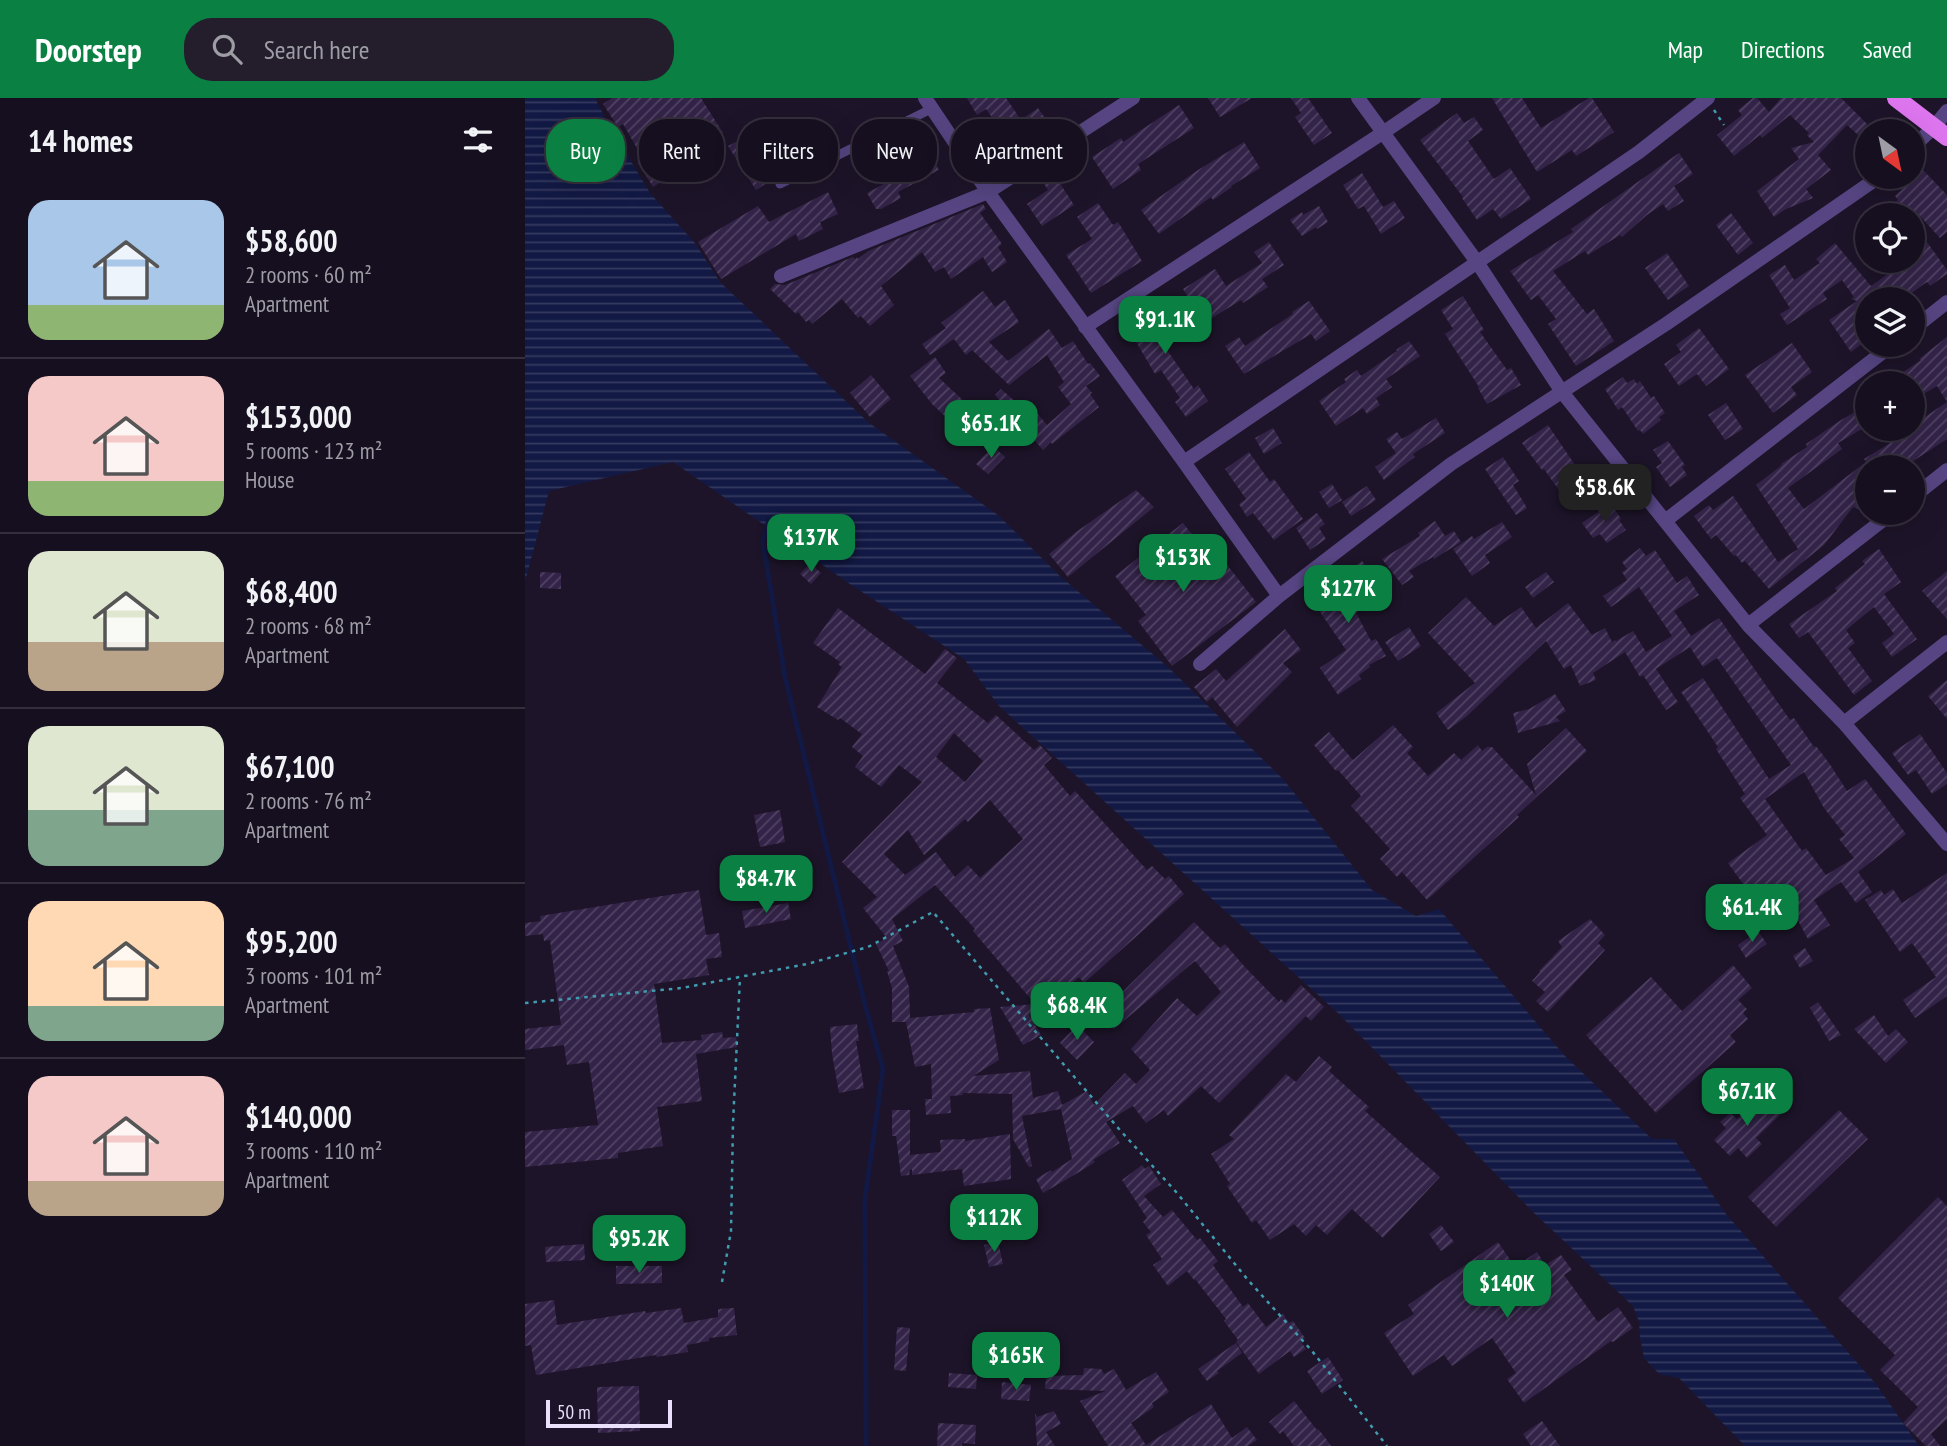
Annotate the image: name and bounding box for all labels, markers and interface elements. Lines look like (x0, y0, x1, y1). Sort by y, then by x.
search box (184, 18, 674, 81)
text: Doorstep (35, 28, 142, 71)
icon: search (208, 30, 246, 68)
text: Search here (264, 33, 369, 66)
text: Map (1668, 34, 1703, 65)
text: Directions (1741, 34, 1825, 65)
text: Saved (1863, 34, 1912, 65)
chip: Buy (546, 119, 625, 182)
chip: Rent (639, 119, 724, 182)
chip: Filters (738, 119, 838, 182)
chip: New (852, 119, 937, 182)
chip: Apartment (951, 119, 1087, 182)
north arrow (1855, 119, 1925, 189)
map controls (1855, 119, 1925, 525)
text: 14 homes (28, 121, 133, 160)
icon: filters (459, 121, 497, 159)
button: locate (1855, 203, 1925, 273)
text: $58,600 (245, 221, 338, 260)
icon: home (84, 228, 168, 312)
text: 2 rooms · 60 m² (245, 260, 372, 289)
button: layers (1855, 287, 1925, 357)
text: Apartment (245, 289, 329, 318)
pin: $91.1K (1108, 296, 1222, 356)
text: $91.1K (1135, 304, 1195, 333)
button: + (1855, 371, 1925, 441)
text: $153,000 (245, 397, 352, 436)
pin: $65.1K (934, 400, 1048, 460)
icon: home (84, 404, 168, 488)
text: $65.1K (961, 408, 1021, 437)
text: 5 rooms · 123 m² (245, 436, 382, 465)
button: − (1855, 455, 1925, 525)
pin: $58.6K (1548, 464, 1662, 524)
text: House (245, 465, 295, 494)
text: $58.6K (1575, 472, 1635, 501)
pin: $137K (762, 514, 860, 574)
text: $137K (783, 522, 839, 551)
pin: $153K (1134, 534, 1232, 594)
text: $153K (1155, 542, 1211, 571)
pin: $127K (1299, 566, 1397, 625)
text: $68,400 (245, 572, 338, 611)
text: $127K (1320, 573, 1376, 602)
icon: home (84, 579, 168, 663)
text: 2 rooms · 68 m² (245, 611, 372, 640)
text: Apartment (245, 640, 329, 669)
text: $67,100 (245, 747, 335, 786)
icon: home (84, 754, 168, 838)
text: 2 rooms · 76 m² (245, 786, 372, 815)
text: Apartment (245, 815, 329, 844)
pin: $84.7K (709, 856, 823, 915)
text: $84.7K (736, 863, 796, 892)
pin: $61.4K (1695, 884, 1809, 944)
text: $61.4K (1722, 892, 1782, 921)
text: $95,200 (245, 922, 338, 961)
icon: home (84, 929, 168, 1013)
text: 3 rooms · 101 m² (245, 961, 382, 990)
pin: $68.4K (1020, 982, 1134, 1042)
text: Apartment (245, 990, 329, 1019)
text: $68.4K (1047, 990, 1107, 1019)
pin: $67.1K (1690, 1068, 1804, 1128)
text: $67.1K (1718, 1076, 1776, 1105)
text: $140,000 (245, 1097, 352, 1136)
icon: home (84, 1104, 168, 1188)
text: 3 rooms · 110 m² (245, 1136, 382, 1165)
text: Apartment (245, 1165, 329, 1194)
pin: $112K (945, 1194, 1043, 1254)
text: $112K (966, 1202, 1022, 1231)
pin: $95.2K (582, 1216, 696, 1275)
text: $95.2K (609, 1223, 669, 1252)
pin: $140K (1458, 1260, 1556, 1320)
text: $140K (1479, 1268, 1535, 1297)
pin: $165K (967, 1332, 1065, 1392)
text: $165K (988, 1340, 1044, 1369)
scale bar (546, 1397, 672, 1429)
text: 50 m (557, 1400, 591, 1424)

